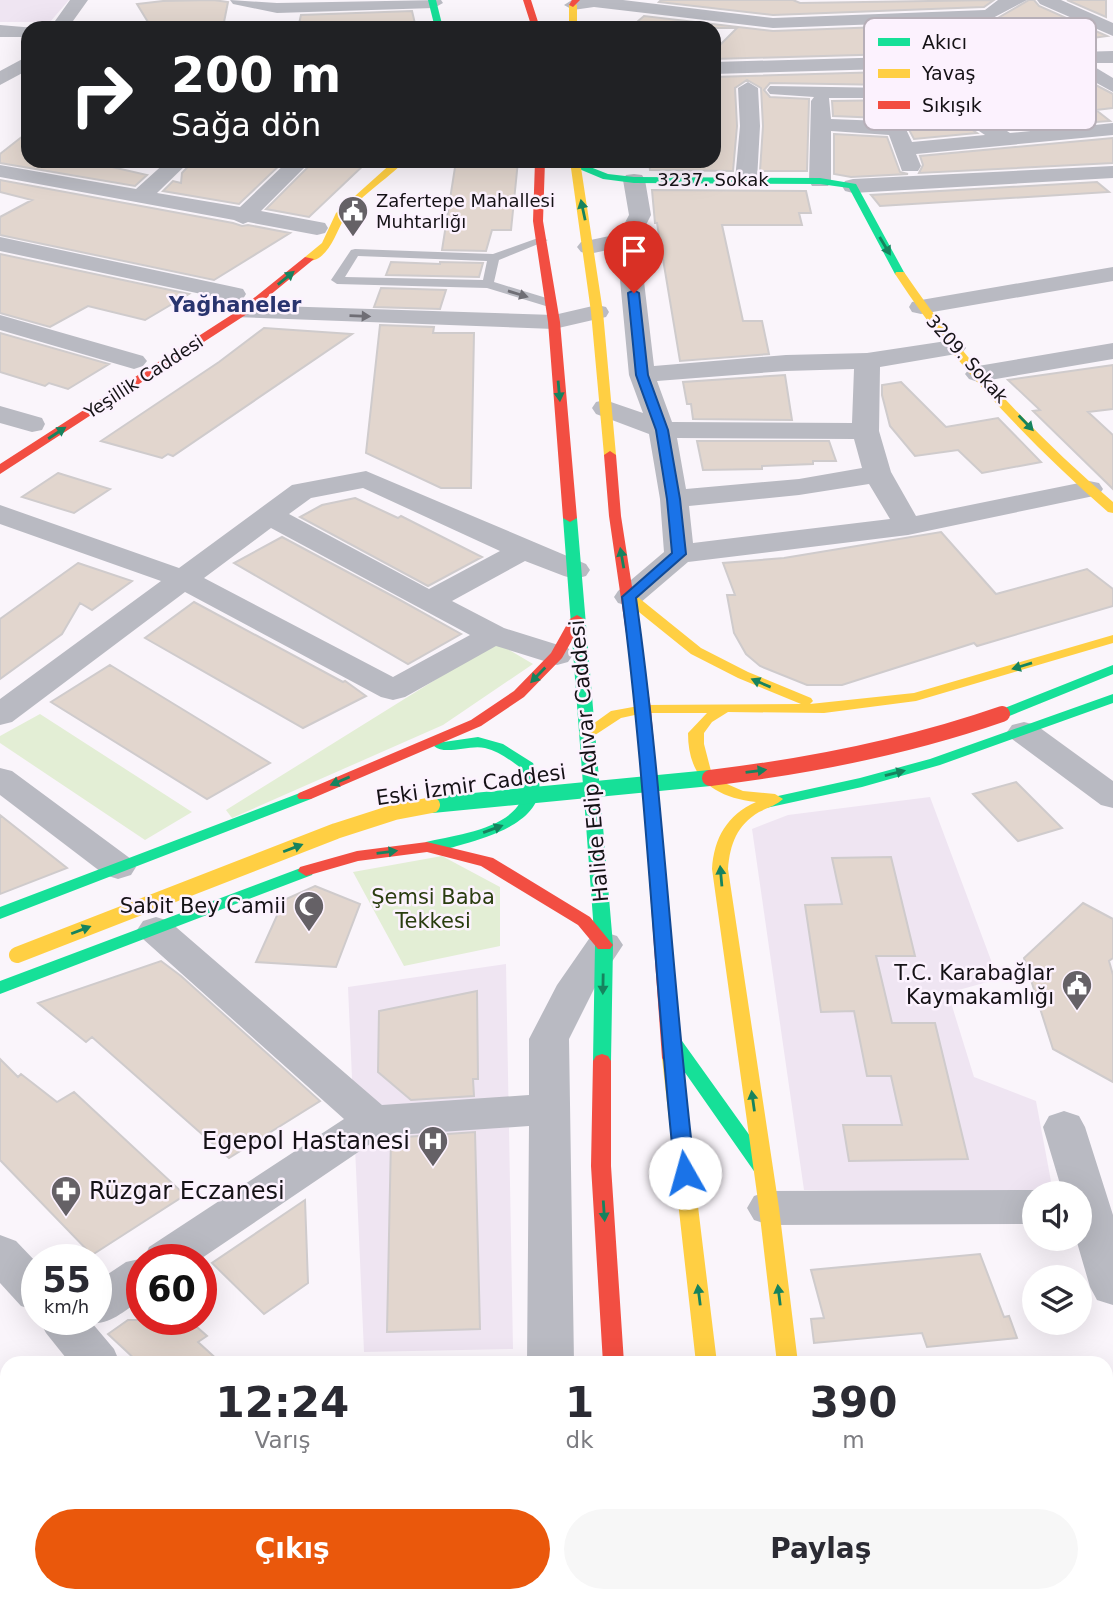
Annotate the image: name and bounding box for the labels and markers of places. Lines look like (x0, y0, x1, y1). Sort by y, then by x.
place label: Zafertepe Mahallesi Muhtarlığı (376, 190, 555, 232)
public building icon: Zafertepe Mahallesi Muhtarlığı (336, 194, 370, 238)
pin (604, 221, 664, 293)
mosque icon: Sabit Bey Camii (292, 889, 326, 933)
place label: Sabit Bey Camii (120, 894, 286, 918)
place label: T.C. Karabağlar Kaymakamlığı (893, 961, 1054, 1009)
public building icon: T.C. Karabağlar Kaymakamlığı (1060, 968, 1094, 1012)
hospital icon: Egepol Hastanesi (416, 1124, 450, 1168)
place label: Egepol Hastanesi (202, 1127, 410, 1155)
pharmacy icon: Rüzgar Eczanesi (49, 1174, 83, 1218)
place label: Rüzgar Eczanesi (89, 1177, 285, 1205)

